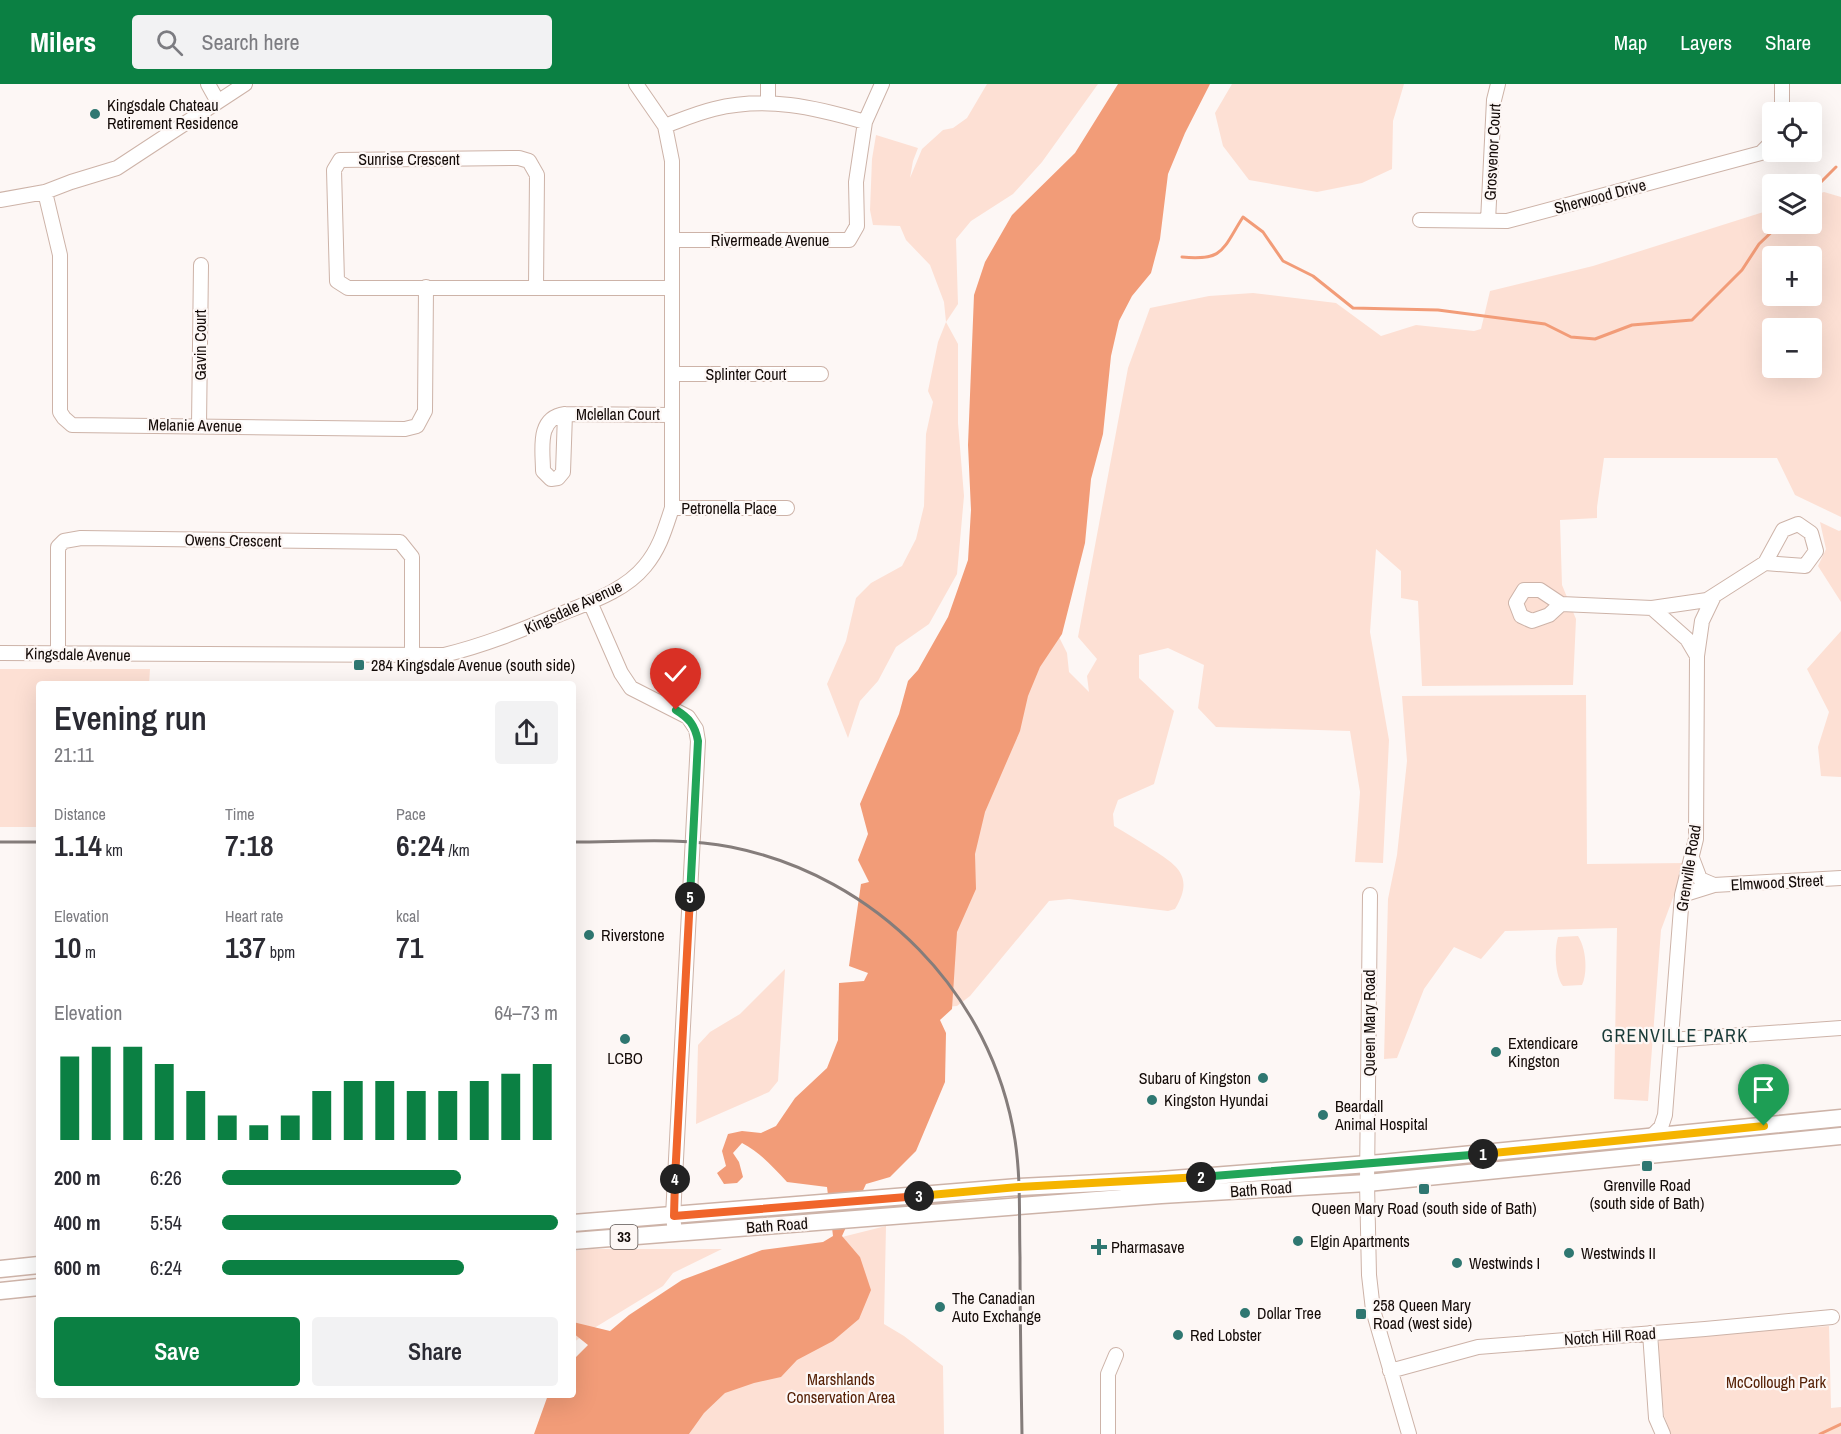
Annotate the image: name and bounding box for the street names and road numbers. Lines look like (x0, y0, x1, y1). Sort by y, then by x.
street label: Grosvenor Court (1478, 103, 1506, 201)
street label: Sunrise Crescent (358, 148, 460, 170)
street label: Sherwood Drive (1552, 173, 1648, 219)
street label: Rivermeade Avenue (711, 229, 829, 251)
street label: Gavin Court (189, 309, 211, 380)
street label: Splinter Court (706, 363, 787, 385)
street label: Mclellan Court (576, 403, 660, 425)
street label: Melanie Avenue (148, 413, 242, 437)
street label: Petronella Place (681, 497, 777, 519)
street label: Owens Crescent (184, 528, 282, 552)
street label: Kingsdale Avenue (521, 575, 625, 639)
street label: Kingsdale Avenue (25, 642, 131, 666)
street label: Grenville Road (1670, 823, 1706, 913)
street label: Elmwood Street (1730, 869, 1824, 895)
street label: Queen Mary Road (1358, 969, 1380, 1077)
street label: Bath Road (1229, 1176, 1293, 1202)
street label: Bath Road (745, 1212, 809, 1238)
road number: 33 (610, 1225, 638, 1249)
street label: Notch Hill Road (1563, 1322, 1657, 1350)

